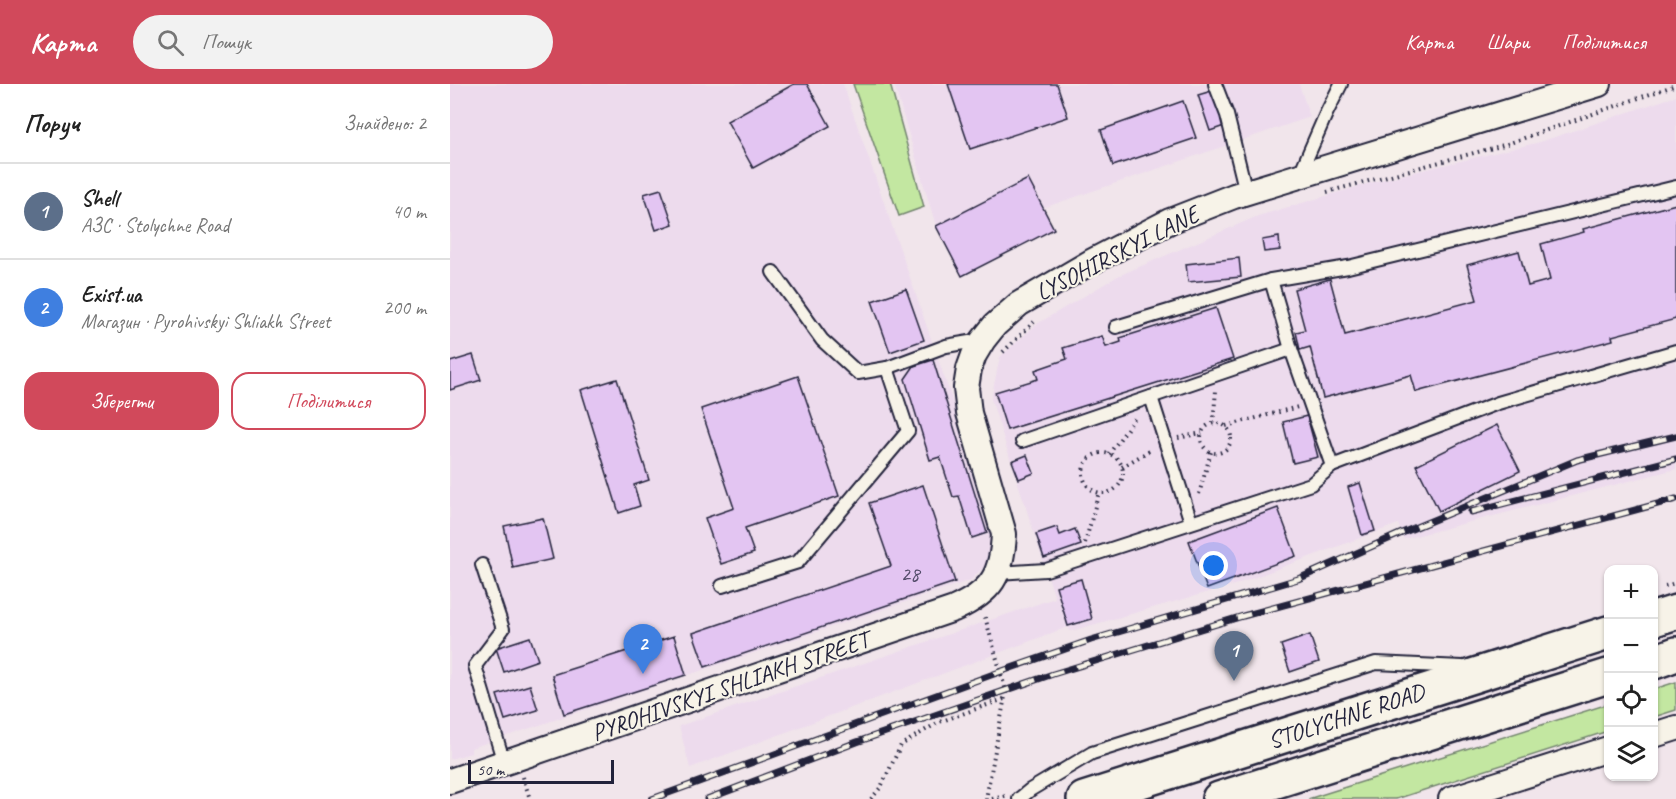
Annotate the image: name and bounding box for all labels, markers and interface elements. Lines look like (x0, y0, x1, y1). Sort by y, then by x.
search box (133, 15, 553, 69)
text: Карта (30, 25, 97, 60)
icon: search (154, 26, 187, 59)
text: Пошук (202, 28, 251, 56)
text: Карта (1405, 29, 1453, 55)
text: Шари (1486, 29, 1530, 55)
text: Поділитися (1563, 29, 1646, 55)
text: Поруч (24, 107, 80, 140)
text: Знайдено: 2 (344, 111, 426, 136)
text: Shell (81, 185, 118, 213)
street label: LYSOHIRSKYI LANE (1030, 198, 1206, 307)
text: 1 (39, 199, 48, 224)
text: 40 m (392, 199, 426, 224)
text: АЗС · Stolychne Road (81, 213, 229, 238)
text: Exist.ua (81, 281, 142, 309)
text: 2 (39, 295, 48, 320)
text: 200 m (383, 295, 426, 320)
text: Магазин · Pyrohivskyi Shliakh Street (81, 309, 330, 334)
button: Зберегти (24, 372, 219, 430)
button: Поділитися (231, 372, 426, 430)
your location (1199, 551, 1228, 580)
house number: 28 (901, 561, 922, 587)
map controls (1604, 565, 1658, 781)
button: + (1604, 565, 1658, 619)
button: − (1604, 619, 1658, 673)
street label: PYROHIVSKYI SHLIAKH STREET (588, 623, 878, 748)
pin: 2 (624, 624, 662, 674)
pin: 1 (1214, 632, 1254, 681)
button: locate (1604, 673, 1658, 727)
street label: STOLYCHNE ROAD (1264, 676, 1430, 755)
button: layers (1604, 727, 1658, 781)
scale bar (468, 757, 614, 784)
text: 50 m (477, 760, 504, 780)

